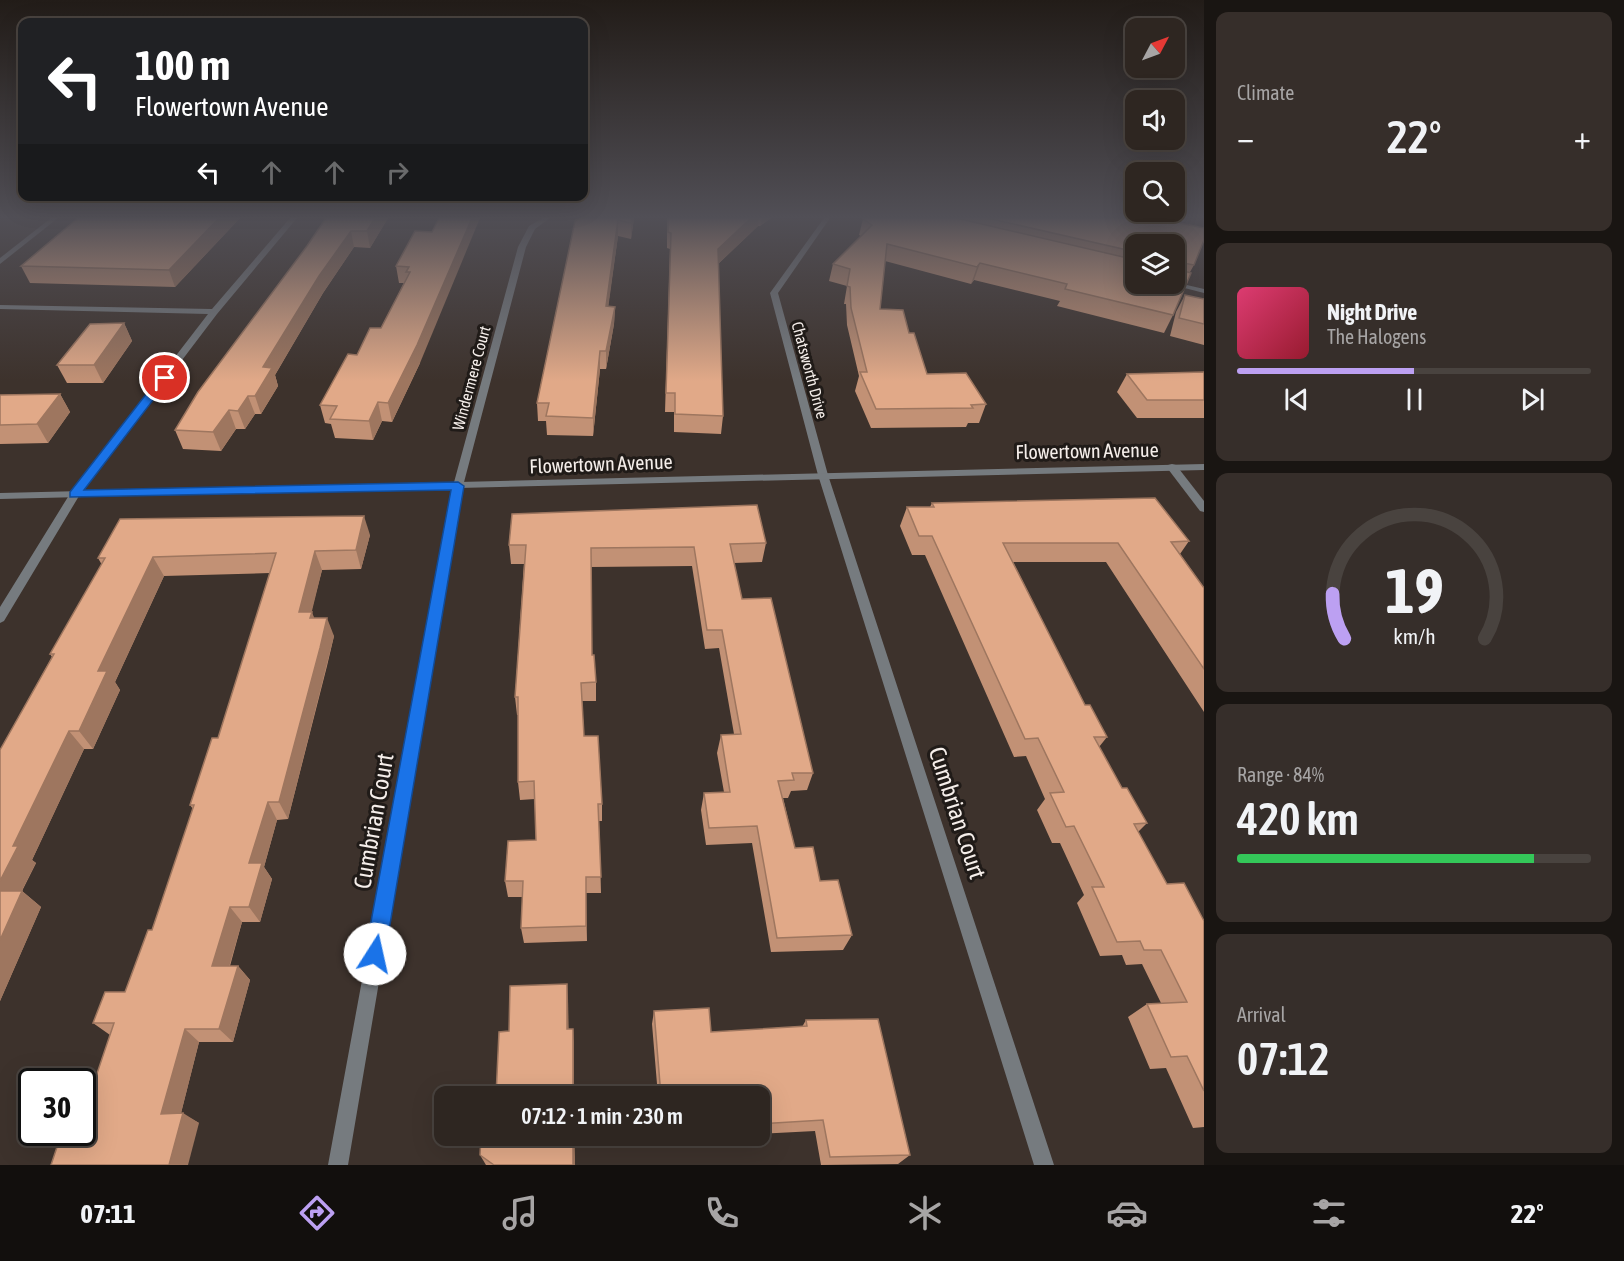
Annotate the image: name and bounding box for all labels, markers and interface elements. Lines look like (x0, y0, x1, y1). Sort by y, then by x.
north arrow (1125, 18, 1185, 78)
map controls (1125, 18, 1185, 294)
text: 100 m (135, 41, 230, 89)
icon: left (36, 42, 114, 120)
text: Climate (1237, 81, 1294, 104)
button: sound (1125, 90, 1185, 150)
text: Flowertown Avenue (135, 91, 329, 122)
text: 22° (1387, 111, 1441, 163)
text: − (1237, 118, 1254, 156)
text: + (1574, 118, 1591, 156)
icon: left (192, 156, 225, 189)
icon: ahead (255, 156, 288, 189)
icon: ahead (318, 156, 351, 189)
icon: right (381, 156, 414, 189)
button: search (1125, 162, 1185, 222)
button: layers (1125, 234, 1185, 294)
text: Night Drive (1327, 299, 1417, 325)
street label: Chatsworth Drive (788, 319, 832, 421)
street label: Windermere Court (448, 324, 494, 432)
text: The Halogens (1327, 325, 1426, 348)
pin (139, 352, 190, 403)
icon: arrive (148, 361, 181, 394)
icon: previous (1280, 383, 1313, 416)
icon: pause (1398, 383, 1431, 416)
icon: next (1516, 383, 1549, 416)
street label: Flowertown Avenue (1015, 438, 1159, 463)
street label: Flowertown Avenue (529, 450, 673, 477)
text: 19 (1385, 556, 1443, 627)
text: km/h (1393, 625, 1435, 650)
street label: Cumbrian Court (923, 743, 992, 882)
street label: Cumbrian Court (348, 751, 399, 891)
text: Range · 84% (1237, 763, 1324, 786)
text: 420 km (1237, 793, 1359, 845)
position arrow (343, 922, 407, 986)
text: Arrival (1237, 1003, 1286, 1026)
text: 07:12 (1237, 1033, 1330, 1085)
speed limit sign: 30 (18, 1068, 96, 1146)
text: 07:12 · 1 min · 230 m (521, 1103, 683, 1129)
icon: directions (296, 1192, 338, 1234)
icon: music (499, 1192, 541, 1234)
icon: phone (701, 1192, 743, 1234)
icon: climate (904, 1192, 946, 1234)
icon: car (1106, 1192, 1148, 1234)
icon: filters (1308, 1192, 1350, 1234)
text: 07:11 (80, 1198, 136, 1229)
text: 22° (1511, 1198, 1544, 1229)

